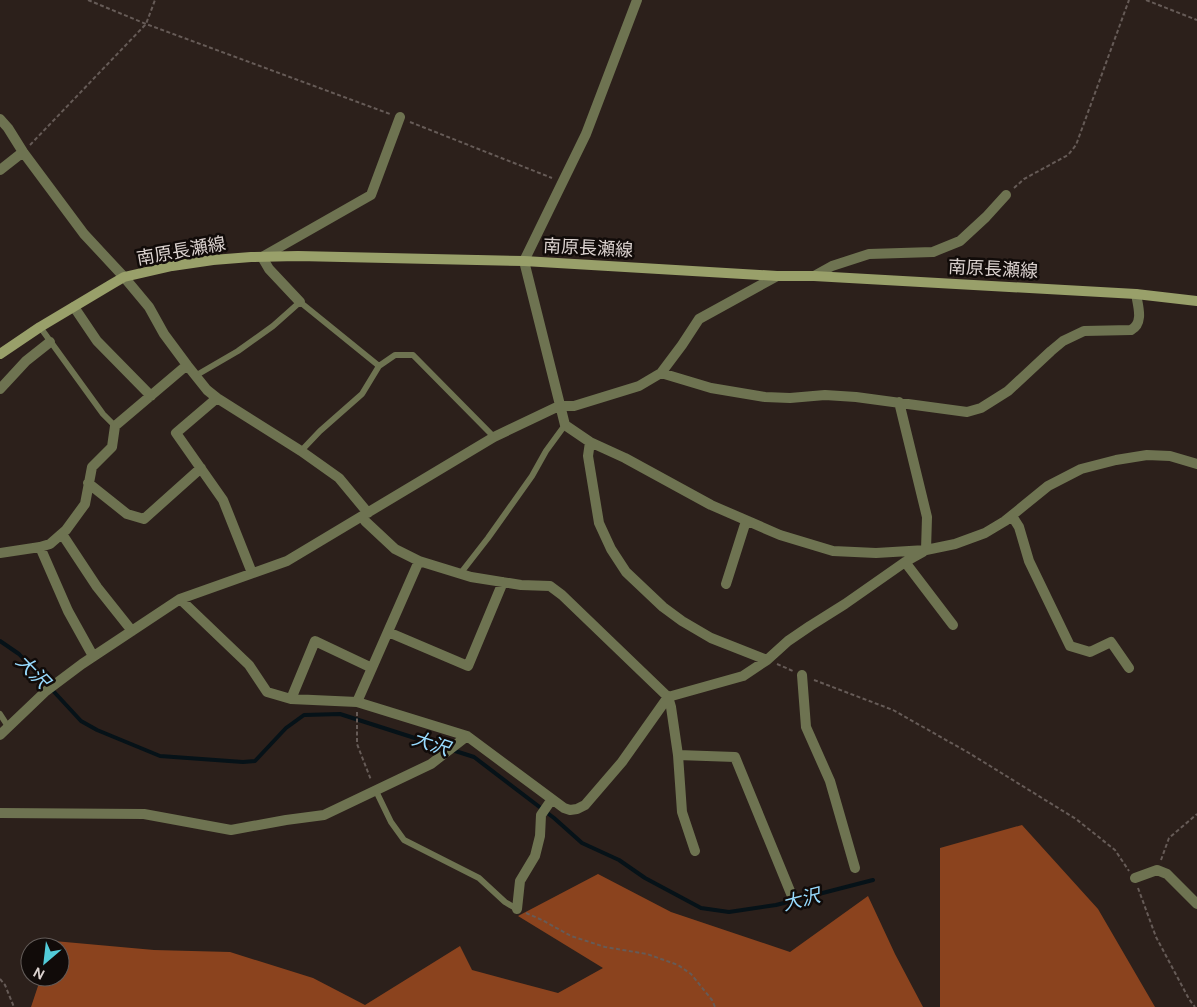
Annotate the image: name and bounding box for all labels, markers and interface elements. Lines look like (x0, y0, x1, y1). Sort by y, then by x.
street label: 南原長瀬線 (135, 231, 227, 271)
street label: 南原長瀬線 (542, 234, 634, 262)
street label: 南原長瀬線 (947, 255, 1039, 283)
water label: 大沢 (10, 649, 57, 696)
water label: 大沢 (409, 726, 456, 762)
water label: 大沢 (780, 882, 825, 916)
north arrow (20, 937, 70, 987)
text: N (30, 963, 48, 984)

